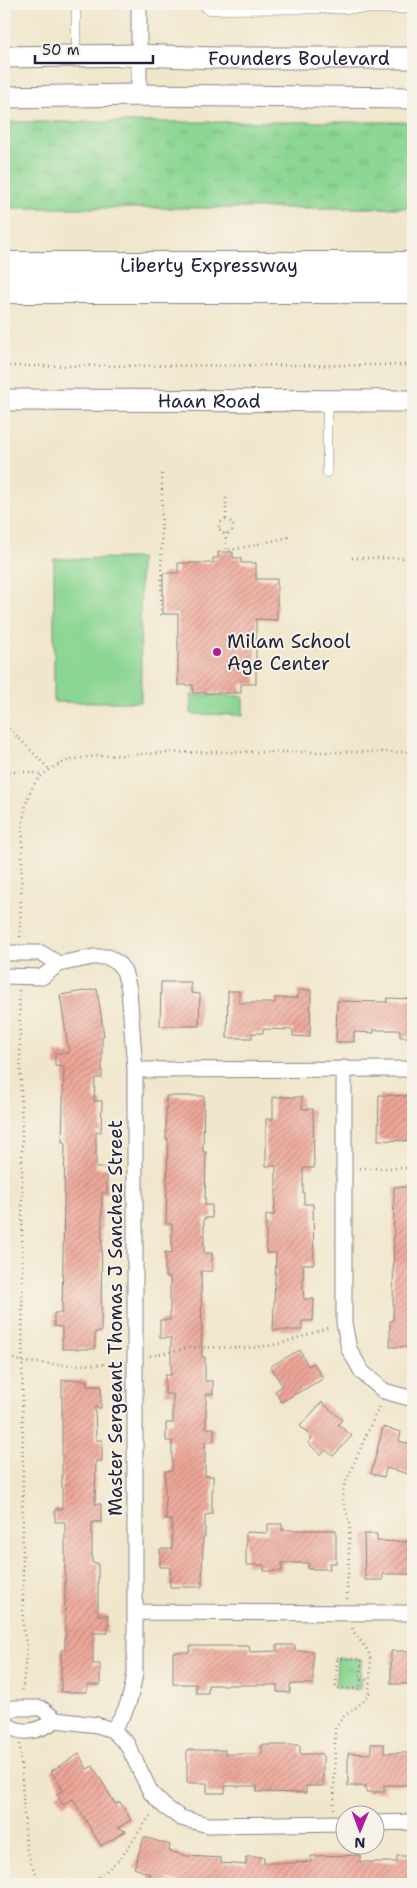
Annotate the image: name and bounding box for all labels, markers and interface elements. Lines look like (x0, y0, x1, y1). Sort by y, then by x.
scale bar (35, 32, 152, 64)
text: 50 m (42, 40, 80, 60)
street label: Founders Boulevard (208, 46, 390, 71)
street label: Liberty Expressway (120, 253, 298, 278)
street label: Haan Road (157, 388, 261, 414)
place label: Milam School Age Center (227, 629, 351, 676)
marker: Milam School Age Center (211, 646, 223, 658)
street label: Master Sergeant Thomas J Sanchez Street (103, 1120, 128, 1516)
north arrow (334, 1806, 384, 1856)
text: N (354, 1834, 365, 1852)

